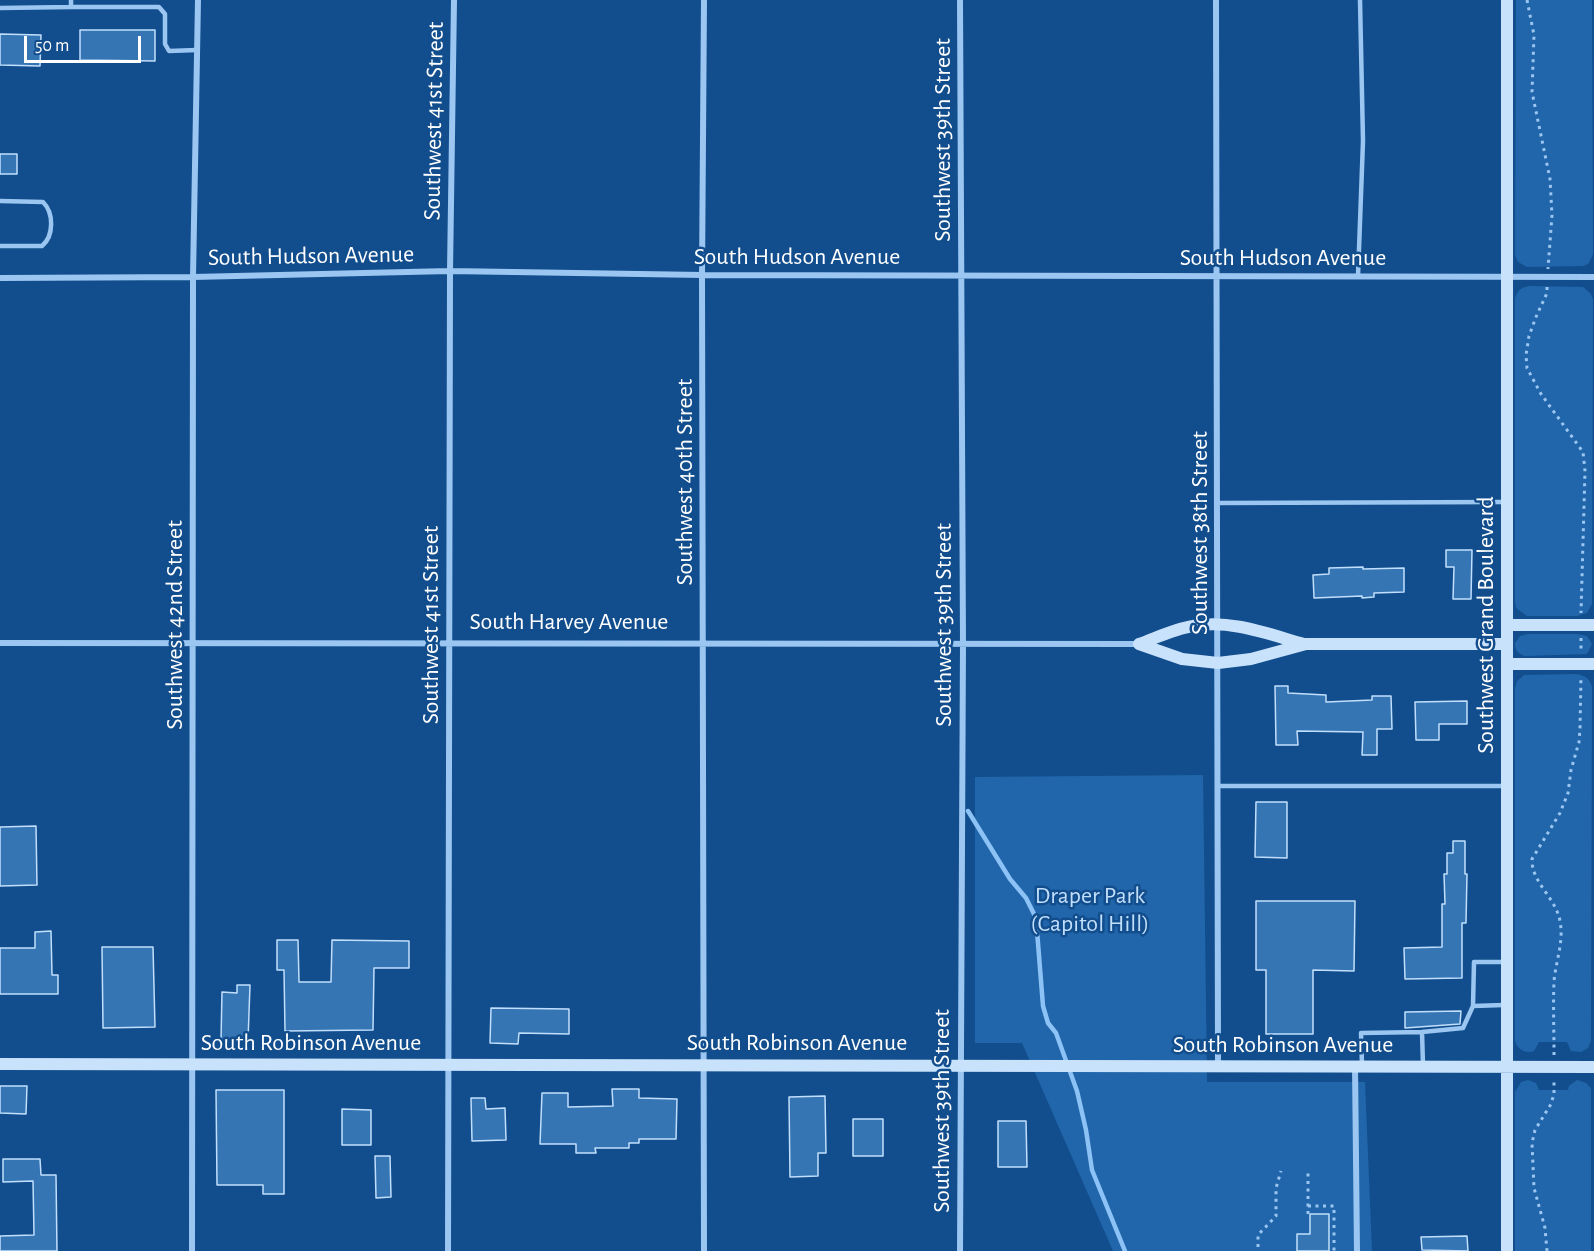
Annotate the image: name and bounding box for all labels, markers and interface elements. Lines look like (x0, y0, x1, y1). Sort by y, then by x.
street label: Southwest 41st Street (418, 21, 450, 221)
scale bar (27, 24, 144, 62)
text: 50 m (35, 37, 69, 55)
street label: Southwest 39th Street (929, 38, 957, 242)
street label: South Hudson Avenue (208, 240, 414, 272)
street label: South Hudson Avenue (694, 243, 900, 271)
street label: South Hudson Avenue (1180, 244, 1386, 272)
street label: Southwest 40th Street (671, 379, 699, 585)
street label: Southwest 38th Street (1186, 431, 1214, 635)
street label: Southwest Grand Boulevard (1472, 496, 1500, 754)
street label: Southwest 42nd Street (161, 520, 189, 730)
street label: Southwest 39th Street (930, 523, 958, 727)
street label: Southwest 41st Street (417, 526, 445, 724)
street label: South Harvey Avenue (470, 608, 668, 636)
park label: Draper Park (Capitol Hill) (1031, 882, 1149, 938)
street label: Southwest 39th Street (928, 1009, 956, 1213)
street label: South Robinson Avenue (201, 1029, 421, 1057)
street label: South Robinson Avenue (687, 1029, 907, 1057)
street label: South Robinson Avenue (1173, 1031, 1393, 1059)

